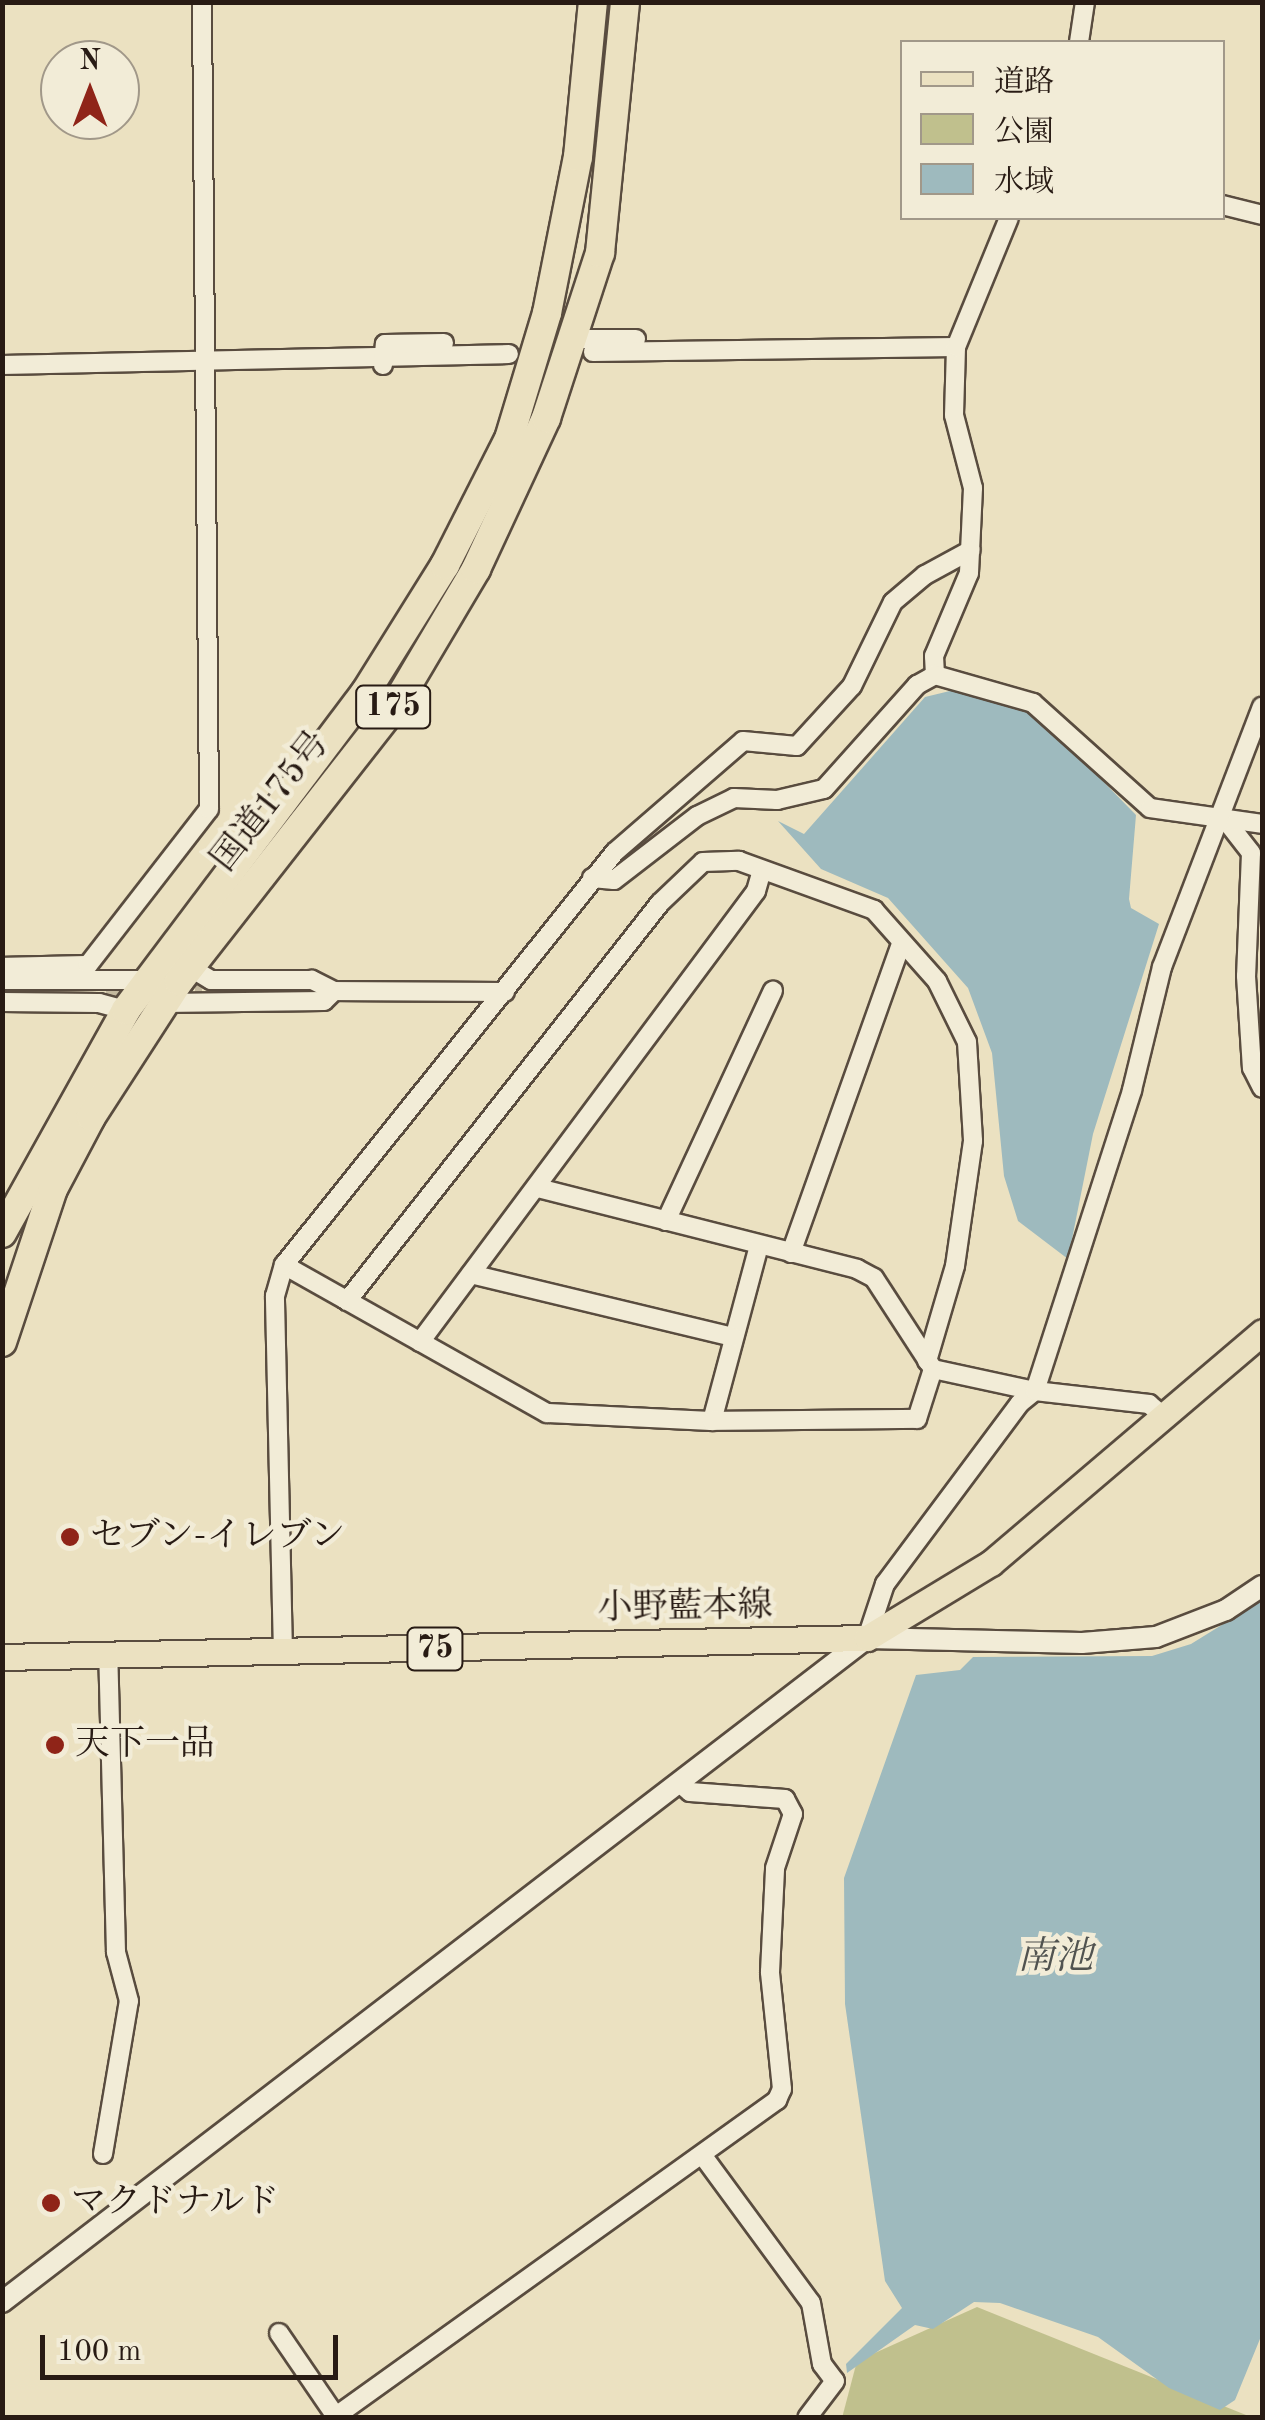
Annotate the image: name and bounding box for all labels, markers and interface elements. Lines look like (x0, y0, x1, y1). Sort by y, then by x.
north arrow (40, 40, 140, 140)
legend (900, 40, 1225, 220)
text: N (79, 48, 101, 76)
text: 道路 (994, 68, 1054, 98)
text: 公園 (994, 118, 1054, 148)
text: 水域 (994, 168, 1054, 198)
road number: 175 (353, 680, 433, 734)
street label: 国道175号 (203, 724, 339, 880)
place label: セブン-イレブン (90, 1516, 348, 1558)
marker: セブン-イレブン (59, 1526, 81, 1548)
street label: 小野藍本線 (597, 1585, 773, 1631)
road number: 75 (405, 1622, 465, 1676)
place label: 天下一品 (75, 1724, 215, 1766)
marker: 天下一品 (44, 1734, 66, 1756)
water label: 南池 (1017, 1936, 1093, 1982)
place label: マクドナルド (71, 2182, 281, 2224)
marker: マクドナルド (40, 2192, 62, 2214)
scale bar (45, 2315, 342, 2377)
text: 100 m (57, 2337, 141, 2367)

